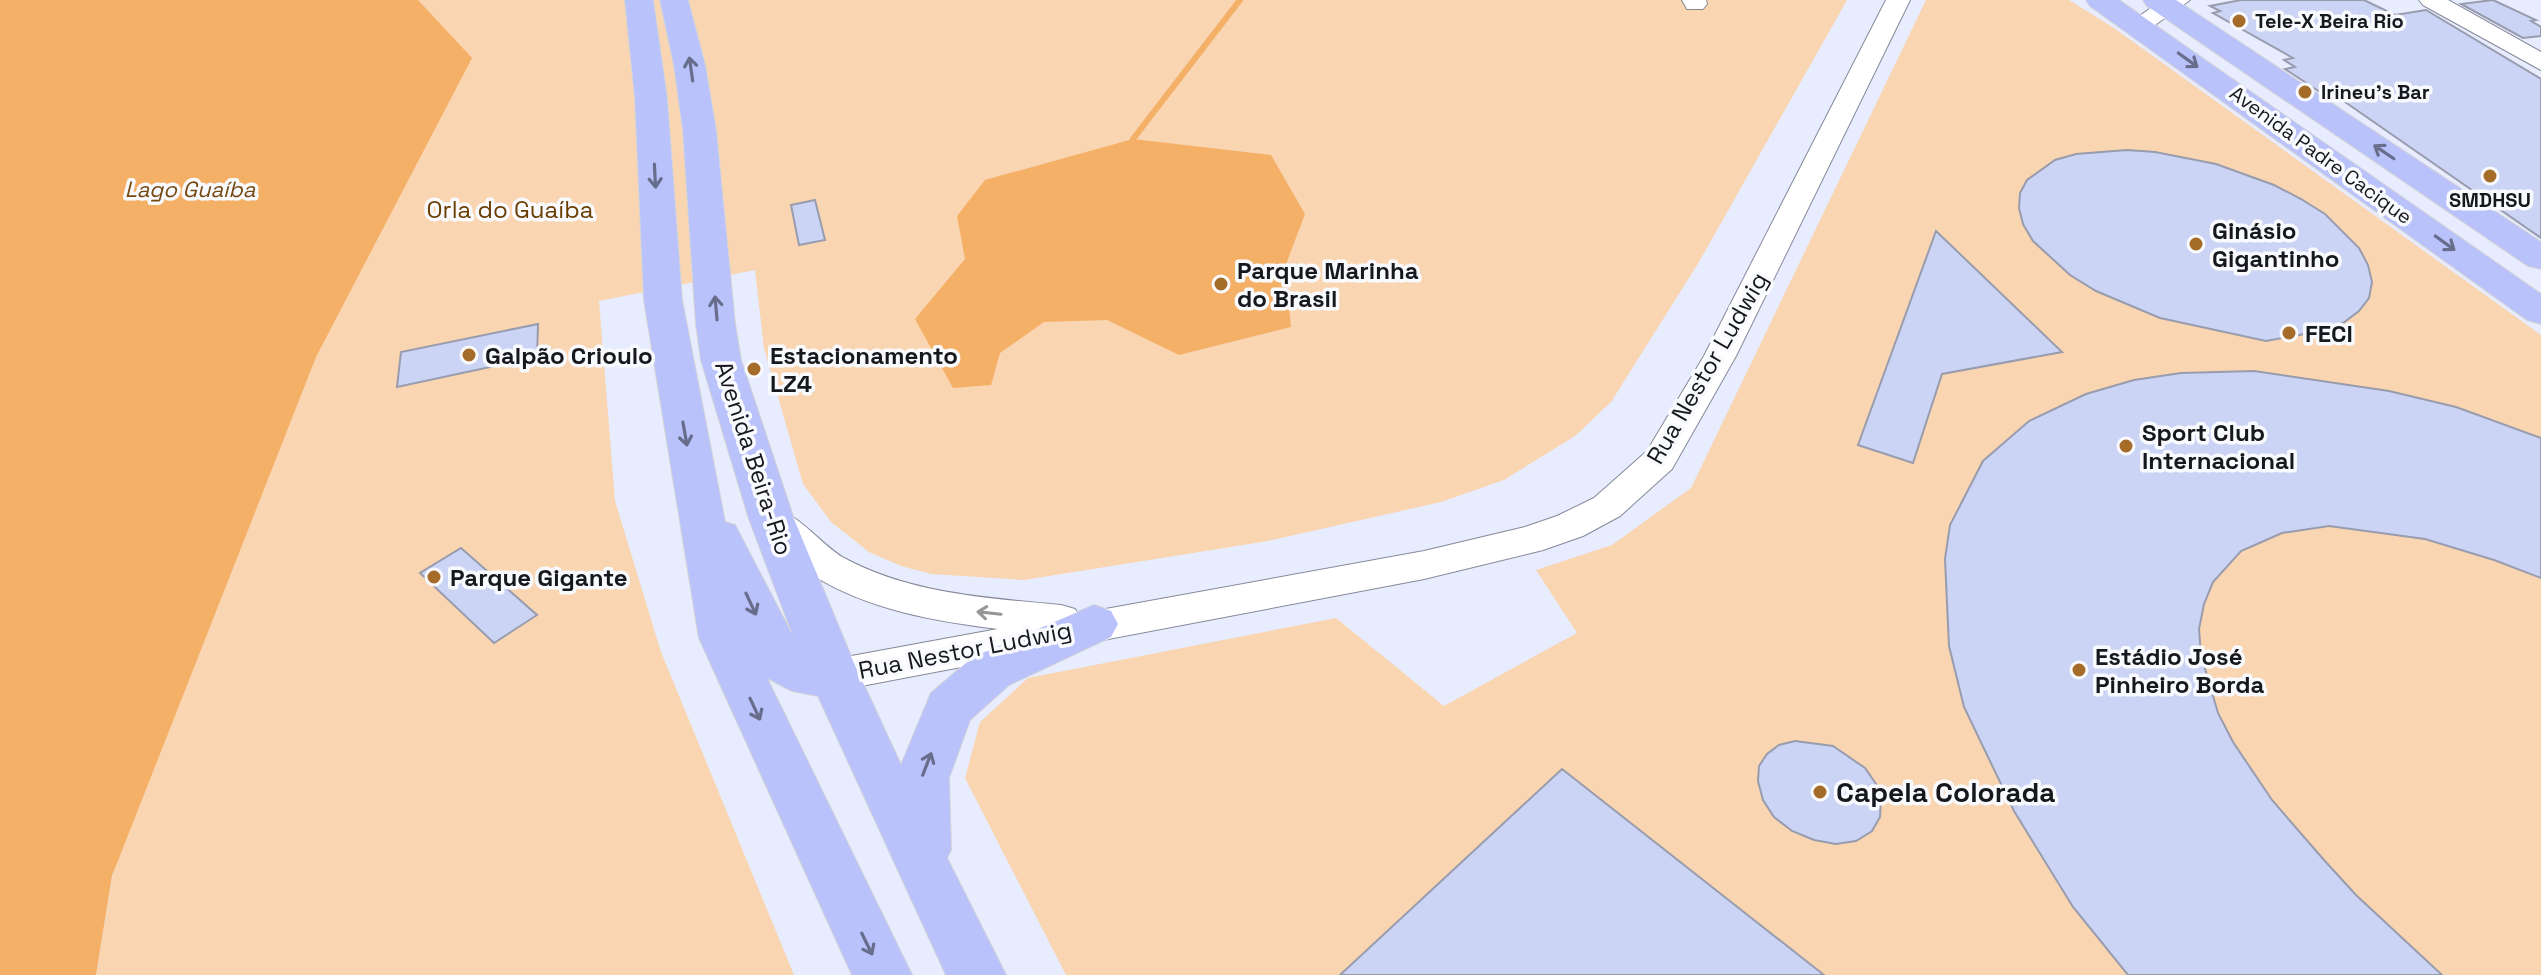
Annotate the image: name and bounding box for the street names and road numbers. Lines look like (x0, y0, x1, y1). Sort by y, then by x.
street label: Avenida Padre Cacique (2225, 80, 2417, 230)
street label: Rua Nestor Ludwig (1639, 266, 1775, 470)
street label: Avenida Beira-Rio (708, 357, 800, 559)
street label: Rua Nestor Ludwig (856, 614, 1074, 686)

